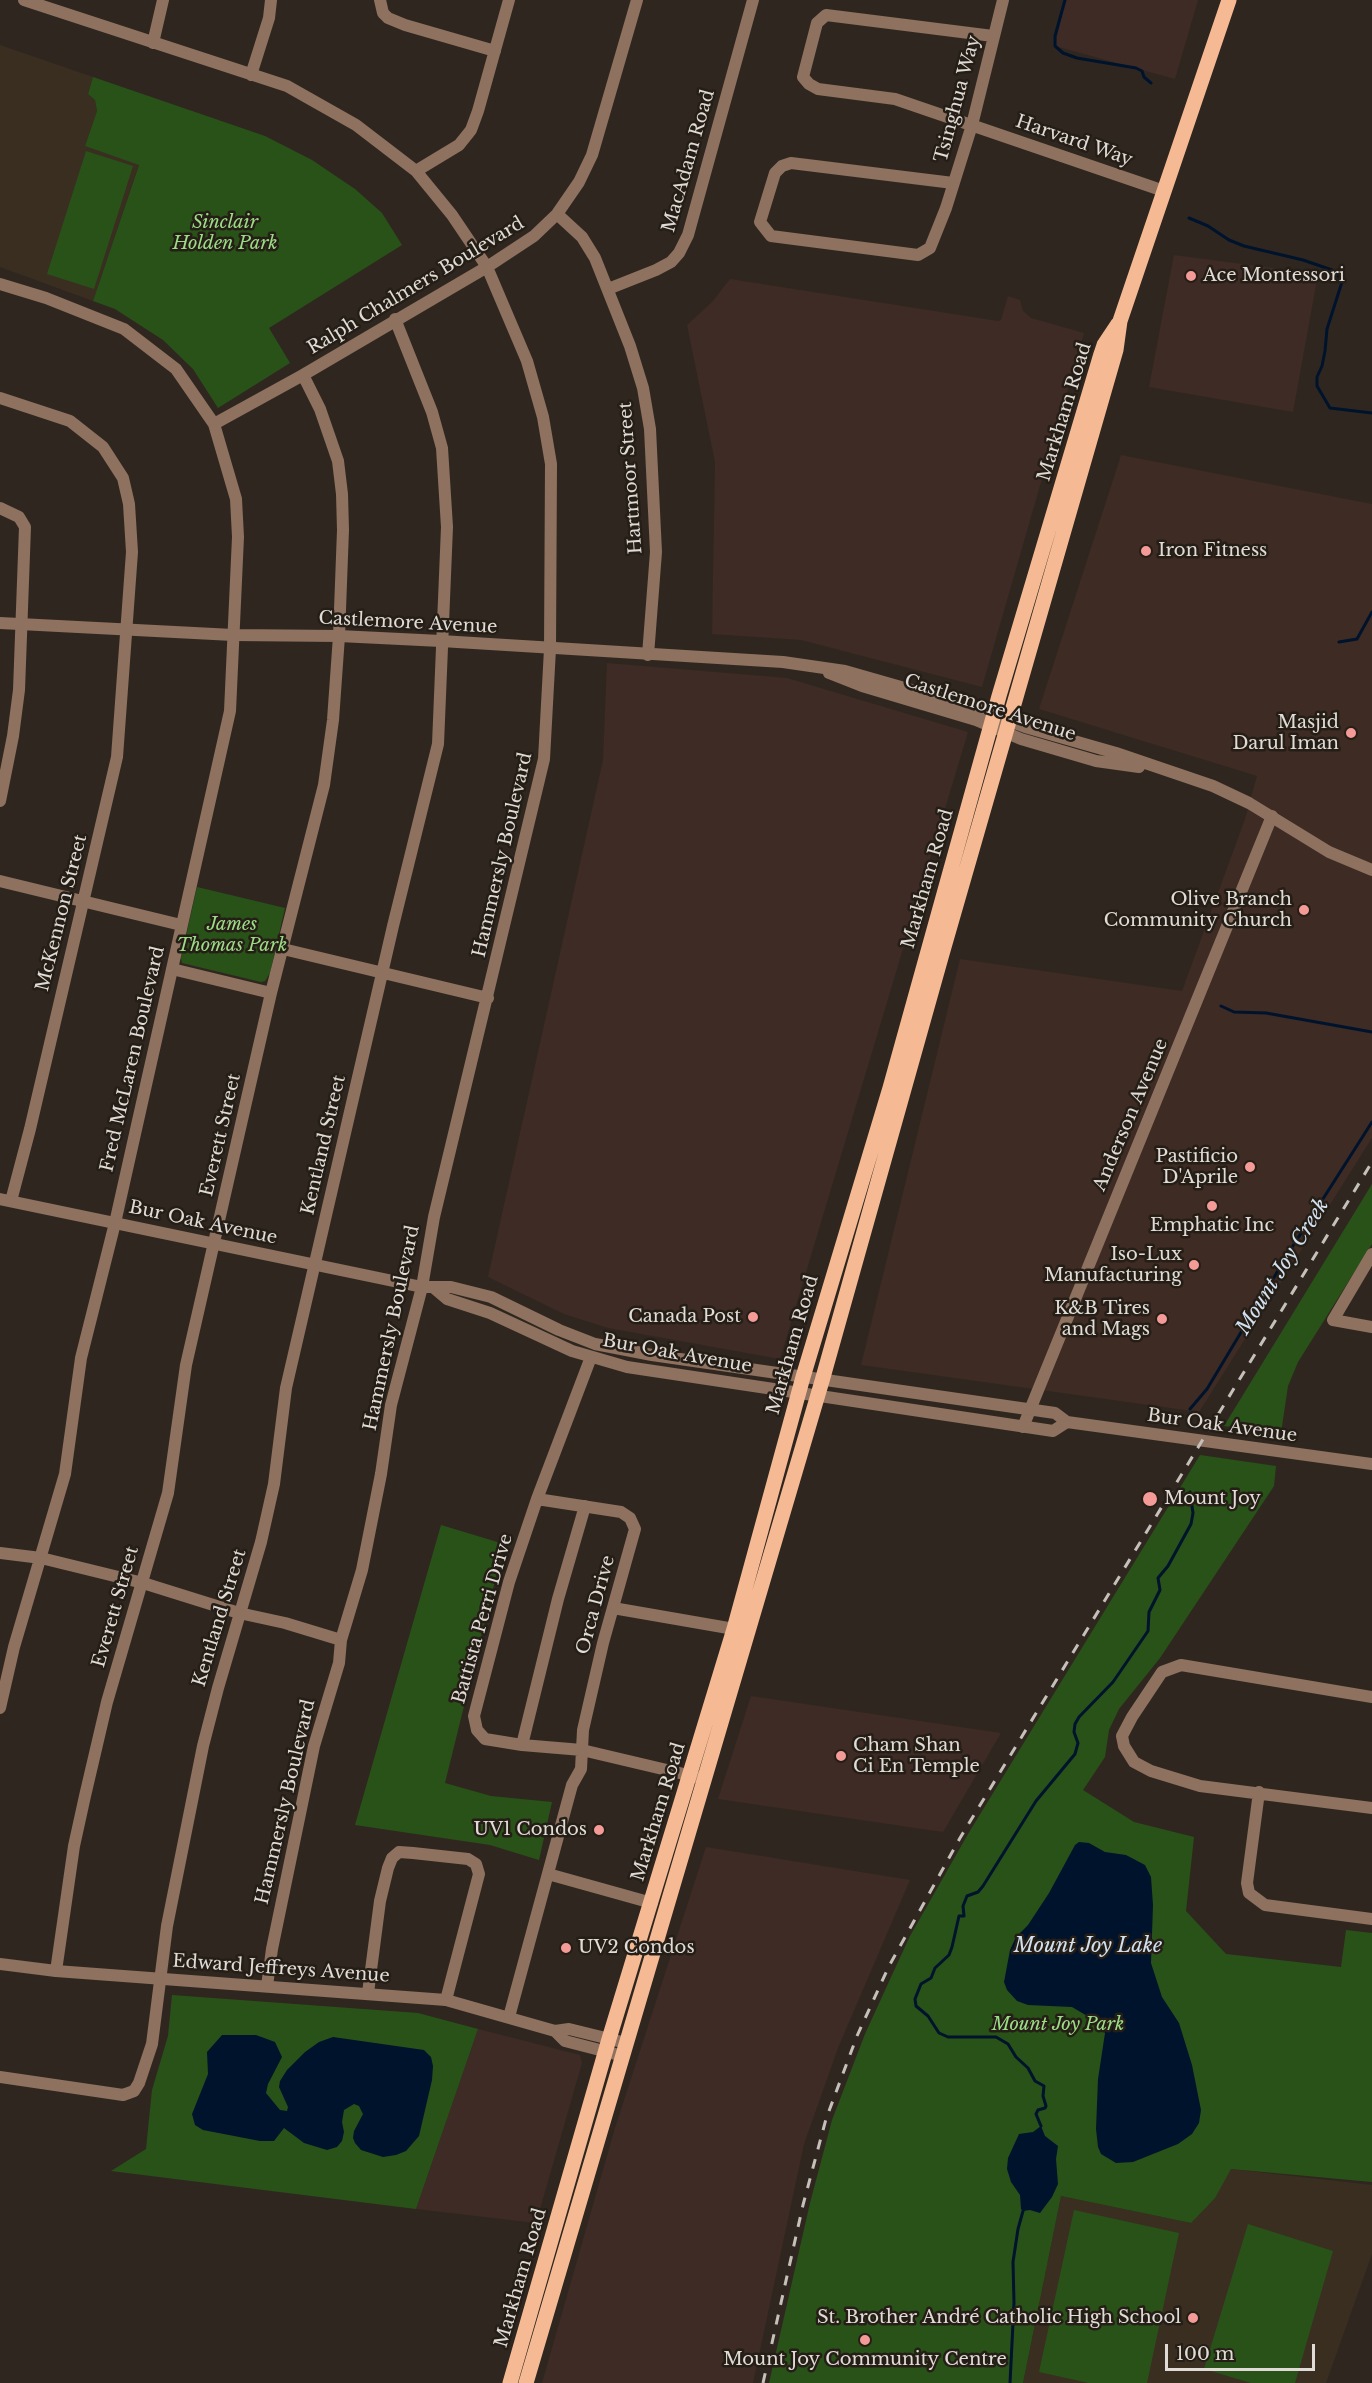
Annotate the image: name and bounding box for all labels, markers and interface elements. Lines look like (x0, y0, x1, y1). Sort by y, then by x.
street label: Tsinghua Way (931, 33, 985, 165)
street label: MacAdam Road (658, 87, 720, 235)
street label: Harvard Way (1013, 111, 1135, 171)
park label: Sinclair Holden Park (172, 212, 278, 254)
street label: Ralph Chalmers Boulevard (304, 213, 528, 359)
place label: Ace Montessori (1203, 265, 1345, 287)
marker: Ace Montessori (1184, 269, 1198, 283)
street label: Markham Road (1034, 340, 1096, 484)
street label: Hartmoor Street (615, 401, 647, 555)
place label: Iron Fitness (1158, 540, 1267, 562)
marker: Iron Fitness (1139, 544, 1153, 558)
street label: Castlemore Avenue (318, 608, 498, 638)
street label: Castlemore Avenue (902, 670, 1078, 746)
place label: Masjid Darul Iman (1232, 712, 1339, 754)
marker: Masjid Darul Iman (1344, 726, 1358, 740)
street label: Hammersly Boulevard (469, 750, 537, 960)
street label: Markham Road (898, 807, 958, 951)
street label: McKennon Street (32, 832, 92, 994)
place label: Olive Branch Community Church (1104, 889, 1292, 932)
marker: Olive Branch Community Church (1297, 903, 1311, 917)
park label: James Thomas Park (177, 914, 287, 956)
street label: Fred McLaren Boulevard (96, 944, 170, 1174)
street label: Anderson Avenue (1089, 1036, 1173, 1194)
street label: Everett Street (196, 1072, 246, 1198)
street label: Kentland Street (297, 1073, 351, 1217)
place label: Pastificio D'Aprile (1155, 1146, 1238, 1188)
marker: Pastificio D'Aprile (1243, 1160, 1257, 1174)
water label: Mount Joy Creek (1232, 1195, 1334, 1339)
street label: Bur Oak Avenue (127, 1197, 279, 1249)
marker: Emphatic Inc (1205, 1199, 1219, 1213)
place label: Emphatic Inc (1150, 1215, 1274, 1237)
street label: Hammersly Boulevard (360, 1223, 424, 1433)
place label: Iso-Lux Manufacturing (1044, 1244, 1182, 1286)
marker: Iso-Lux Manufacturing (1187, 1258, 1201, 1272)
street label: Markham Road (763, 1273, 823, 1417)
place label: K&B Tires and Mags (1054, 1298, 1150, 1340)
place label: Canada Post (628, 1306, 741, 1328)
marker: Canada Post (746, 1310, 760, 1324)
marker: K&B Tires and Mags (1155, 1312, 1169, 1326)
street label: Bur Oak Avenue (601, 1330, 753, 1378)
street label: Bur Oak Avenue (1146, 1405, 1298, 1447)
place label: Mount Joy (1164, 1488, 1261, 1510)
marker: Mount Joy (1141, 1490, 1159, 1508)
street label: Battista Perri Drive (448, 1532, 518, 1706)
street label: Everett Street (88, 1544, 144, 1670)
street label: Kentland Street (189, 1547, 251, 1689)
street label: Orca Drive (572, 1553, 620, 1657)
street label: Hammersly Boulevard (252, 1697, 320, 1907)
place label: Cham Shan Ci En Temple (853, 1735, 980, 1778)
street label: Markham Road (628, 1740, 690, 1884)
marker: Cham Shan Ci En Temple (834, 1749, 848, 1763)
place label: UV1 Condos (473, 1819, 587, 1841)
marker: UV1 Condos (592, 1823, 606, 1837)
water label: Mount Joy Lake (1014, 1934, 1162, 1958)
place label: UV2 Condos (578, 1937, 695, 1959)
marker: UV2 Condos (559, 1941, 573, 1955)
street label: Edward Jeffreys Avenue (172, 1951, 390, 1987)
park label: Mount Joy Park (992, 2014, 1124, 2036)
street label: Markham Road (491, 2206, 551, 2350)
place label: St. Brother André Catholic High School (817, 2307, 1181, 2329)
marker: St. Brother André Catholic High School (1186, 2311, 1200, 2325)
scale bar (1168, 2332, 1318, 2370)
marker: Mount Joy Community Centre (858, 2333, 872, 2347)
text: 100 m (1176, 2343, 1234, 2365)
place label: Mount Joy Community Centre (723, 2349, 1007, 2371)

